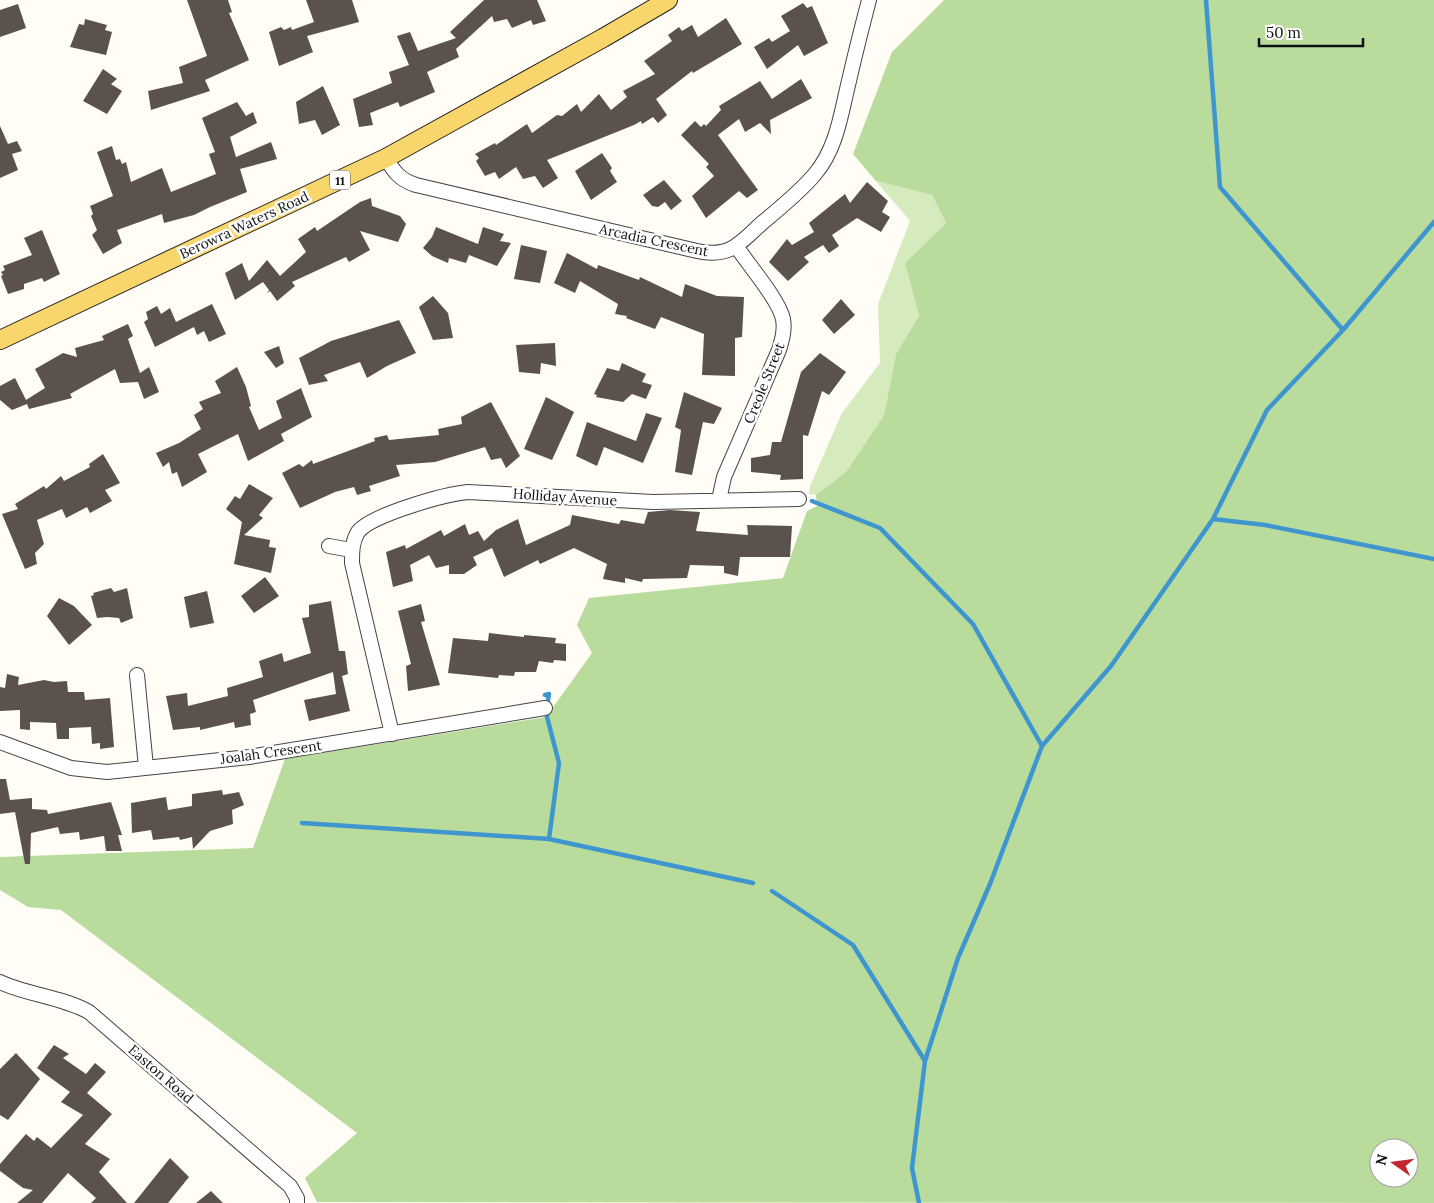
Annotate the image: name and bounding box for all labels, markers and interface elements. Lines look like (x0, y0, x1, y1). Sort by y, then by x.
scale bar (1259, 15, 1363, 47)
text: 50 m (1266, 23, 1301, 42)
road number: 11 (330, 170, 350, 190)
street label: Berowra Waters Road (176, 187, 312, 263)
street label: Arcadia Crescent (597, 219, 711, 260)
street label: Creole Street (740, 339, 789, 426)
street label: Holliday Avenue (512, 484, 618, 510)
street label: Joalah Crescent (218, 736, 323, 768)
street label: Easton Road (125, 1041, 197, 1107)
north arrow (1369, 1138, 1419, 1188)
text: N (1371, 1152, 1391, 1167)

